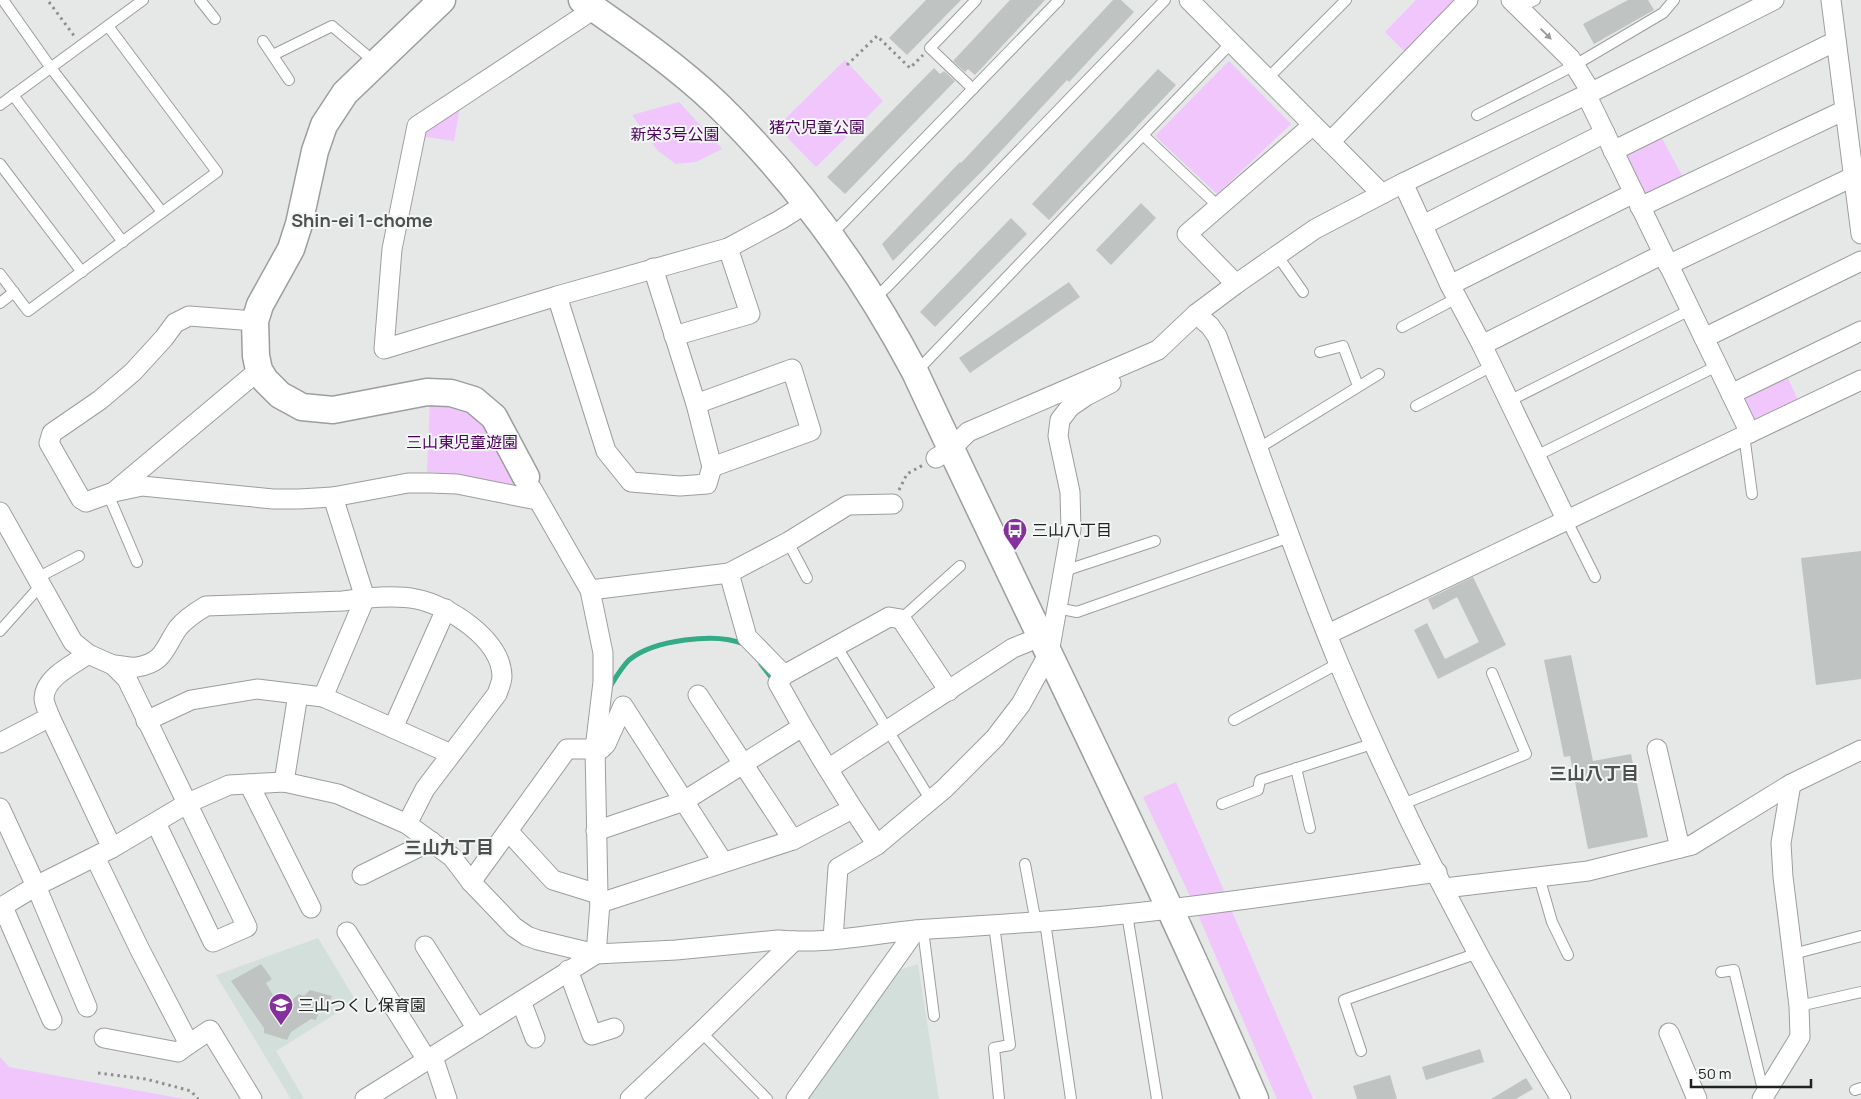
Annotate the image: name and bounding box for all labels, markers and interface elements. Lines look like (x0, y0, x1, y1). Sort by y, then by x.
one-way arrow (1540, 28, 1552, 40)
park label: 猪穴児童公園 (769, 116, 865, 138)
park label: 新栄3号公園 (631, 123, 719, 145)
district label: Shin-ei 1-chome (291, 208, 433, 232)
park label: 三山東児童遊園 (406, 431, 518, 453)
bus stop icon: 三山八丁目 (1002, 517, 1028, 551)
place label: 三山八丁目 (1032, 519, 1112, 541)
district label: 三山八丁目 (1549, 761, 1639, 785)
district label: 三山九丁目 (404, 835, 494, 859)
school or university icon: 三山つくし保育園 (268, 992, 294, 1026)
place label: 三山つくし保育園 (298, 994, 426, 1016)
scale bar (1691, 1056, 1811, 1088)
text: 50 m (1698, 1063, 1732, 1084)

